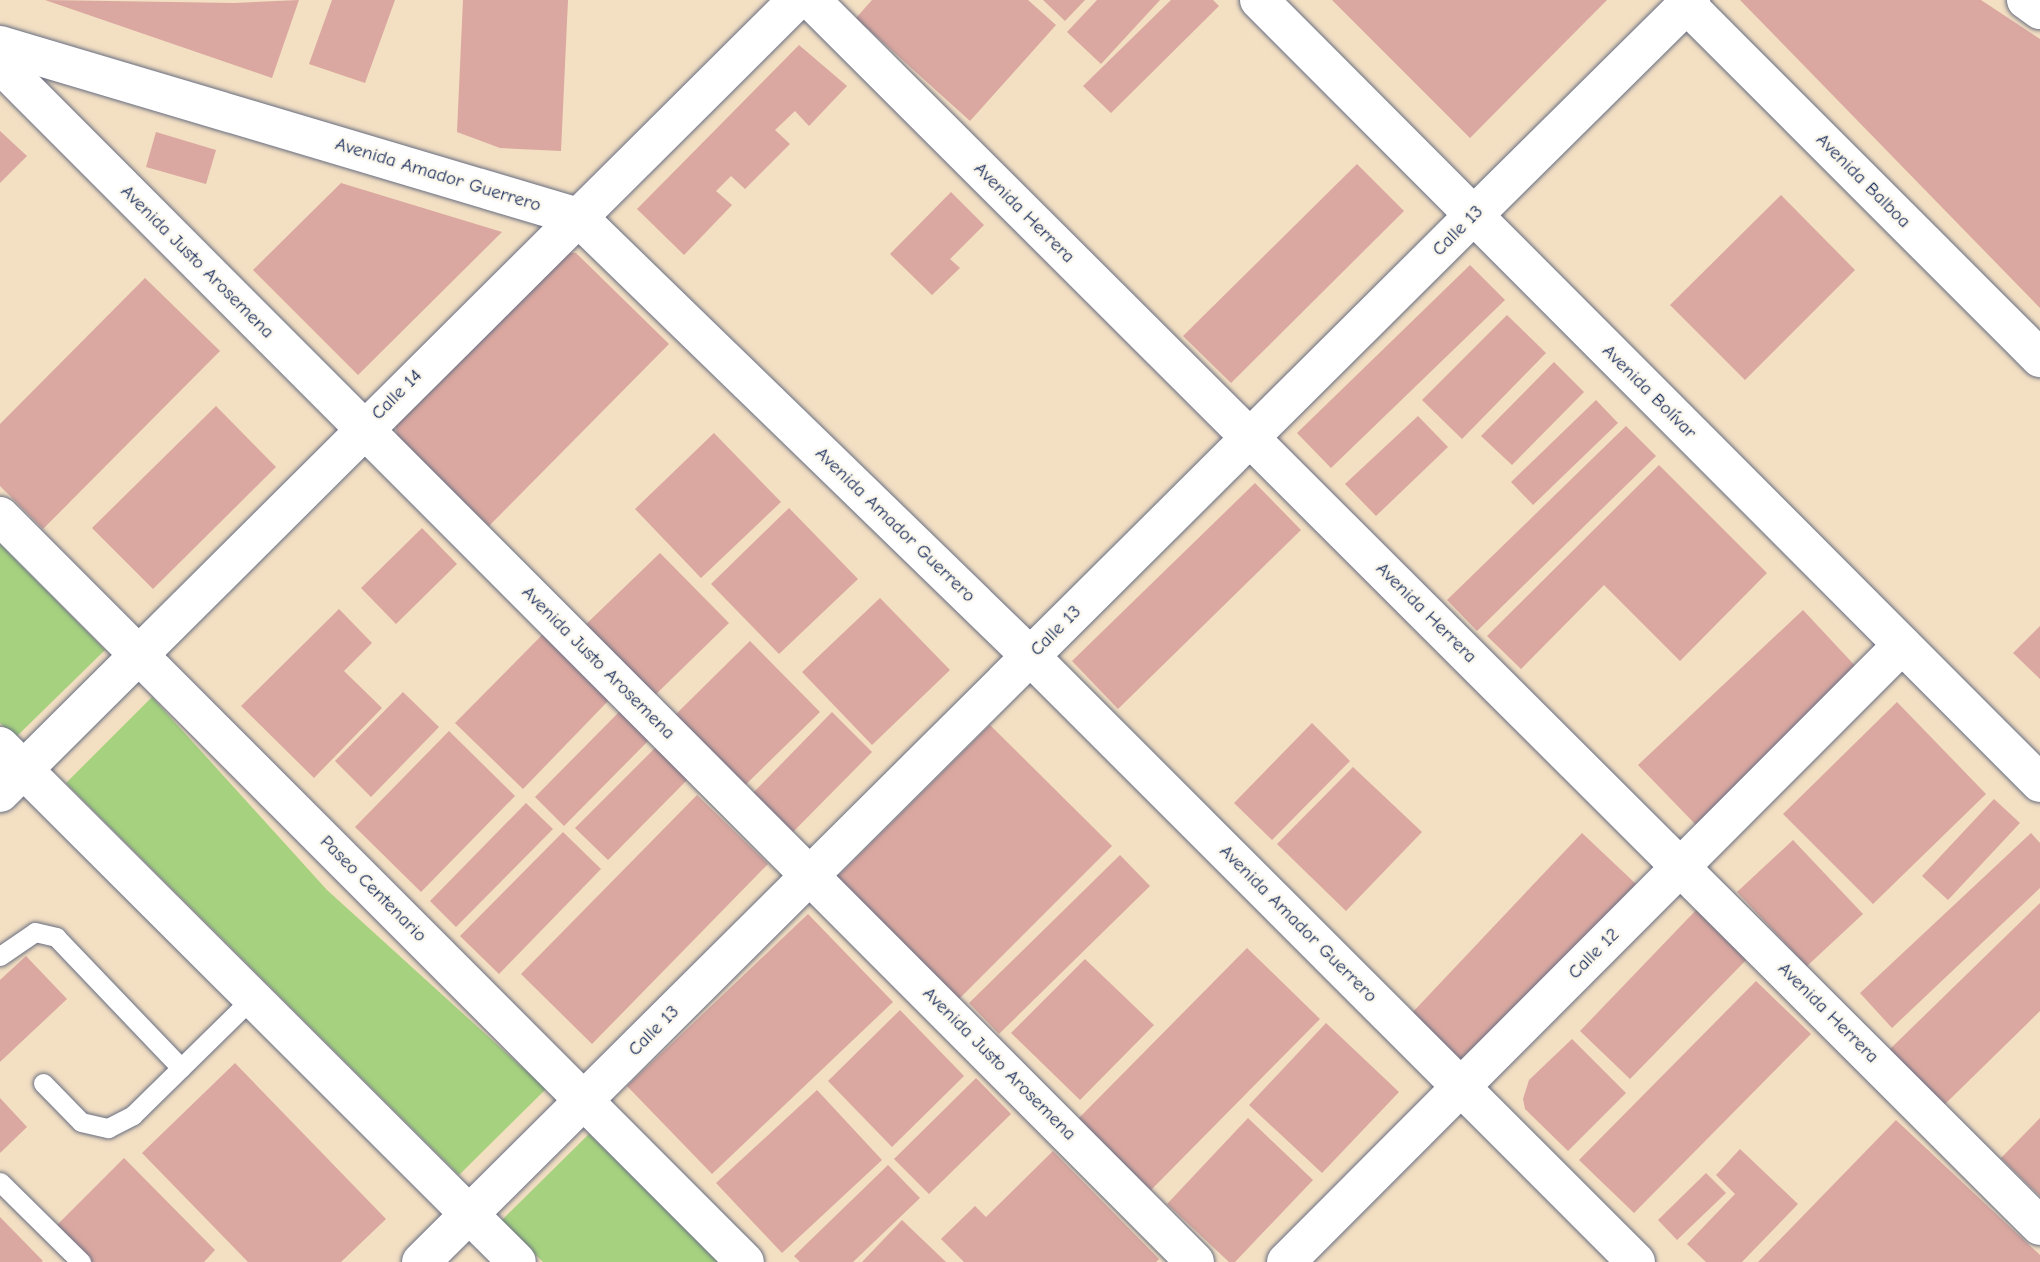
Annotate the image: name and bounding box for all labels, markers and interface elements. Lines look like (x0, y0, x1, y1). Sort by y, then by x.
street label: Avenida Balboa (1811, 129, 1915, 233)
street label: Avenida Amador Guerrero (332, 133, 544, 217)
street label: Avenida Herrera (969, 158, 1079, 268)
street label: Avenida Justo Arosemena (115, 180, 279, 344)
street label: Calle 13 (1428, 201, 1488, 261)
street label: Avenida Bolívar (1597, 340, 1701, 444)
street label: Calle 14 (367, 365, 427, 425)
street label: Avenida Amador Guerrero (810, 442, 980, 608)
street label: Avenida Herrera (1371, 558, 1481, 668)
street label: Avenida Justo Arosemena (516, 581, 680, 745)
street label: Calle 13 (1026, 601, 1086, 661)
street label: Paseo Centenario (315, 831, 431, 947)
street label: Avenida Amador Guerrero (1214, 840, 1382, 1008)
street label: Calle 12 (1564, 924, 1624, 984)
street label: Avenida Herrera (1773, 958, 1883, 1068)
street label: Avenida Justo Arosemena (917, 982, 1081, 1146)
street label: Calle 13 (624, 1001, 684, 1061)

